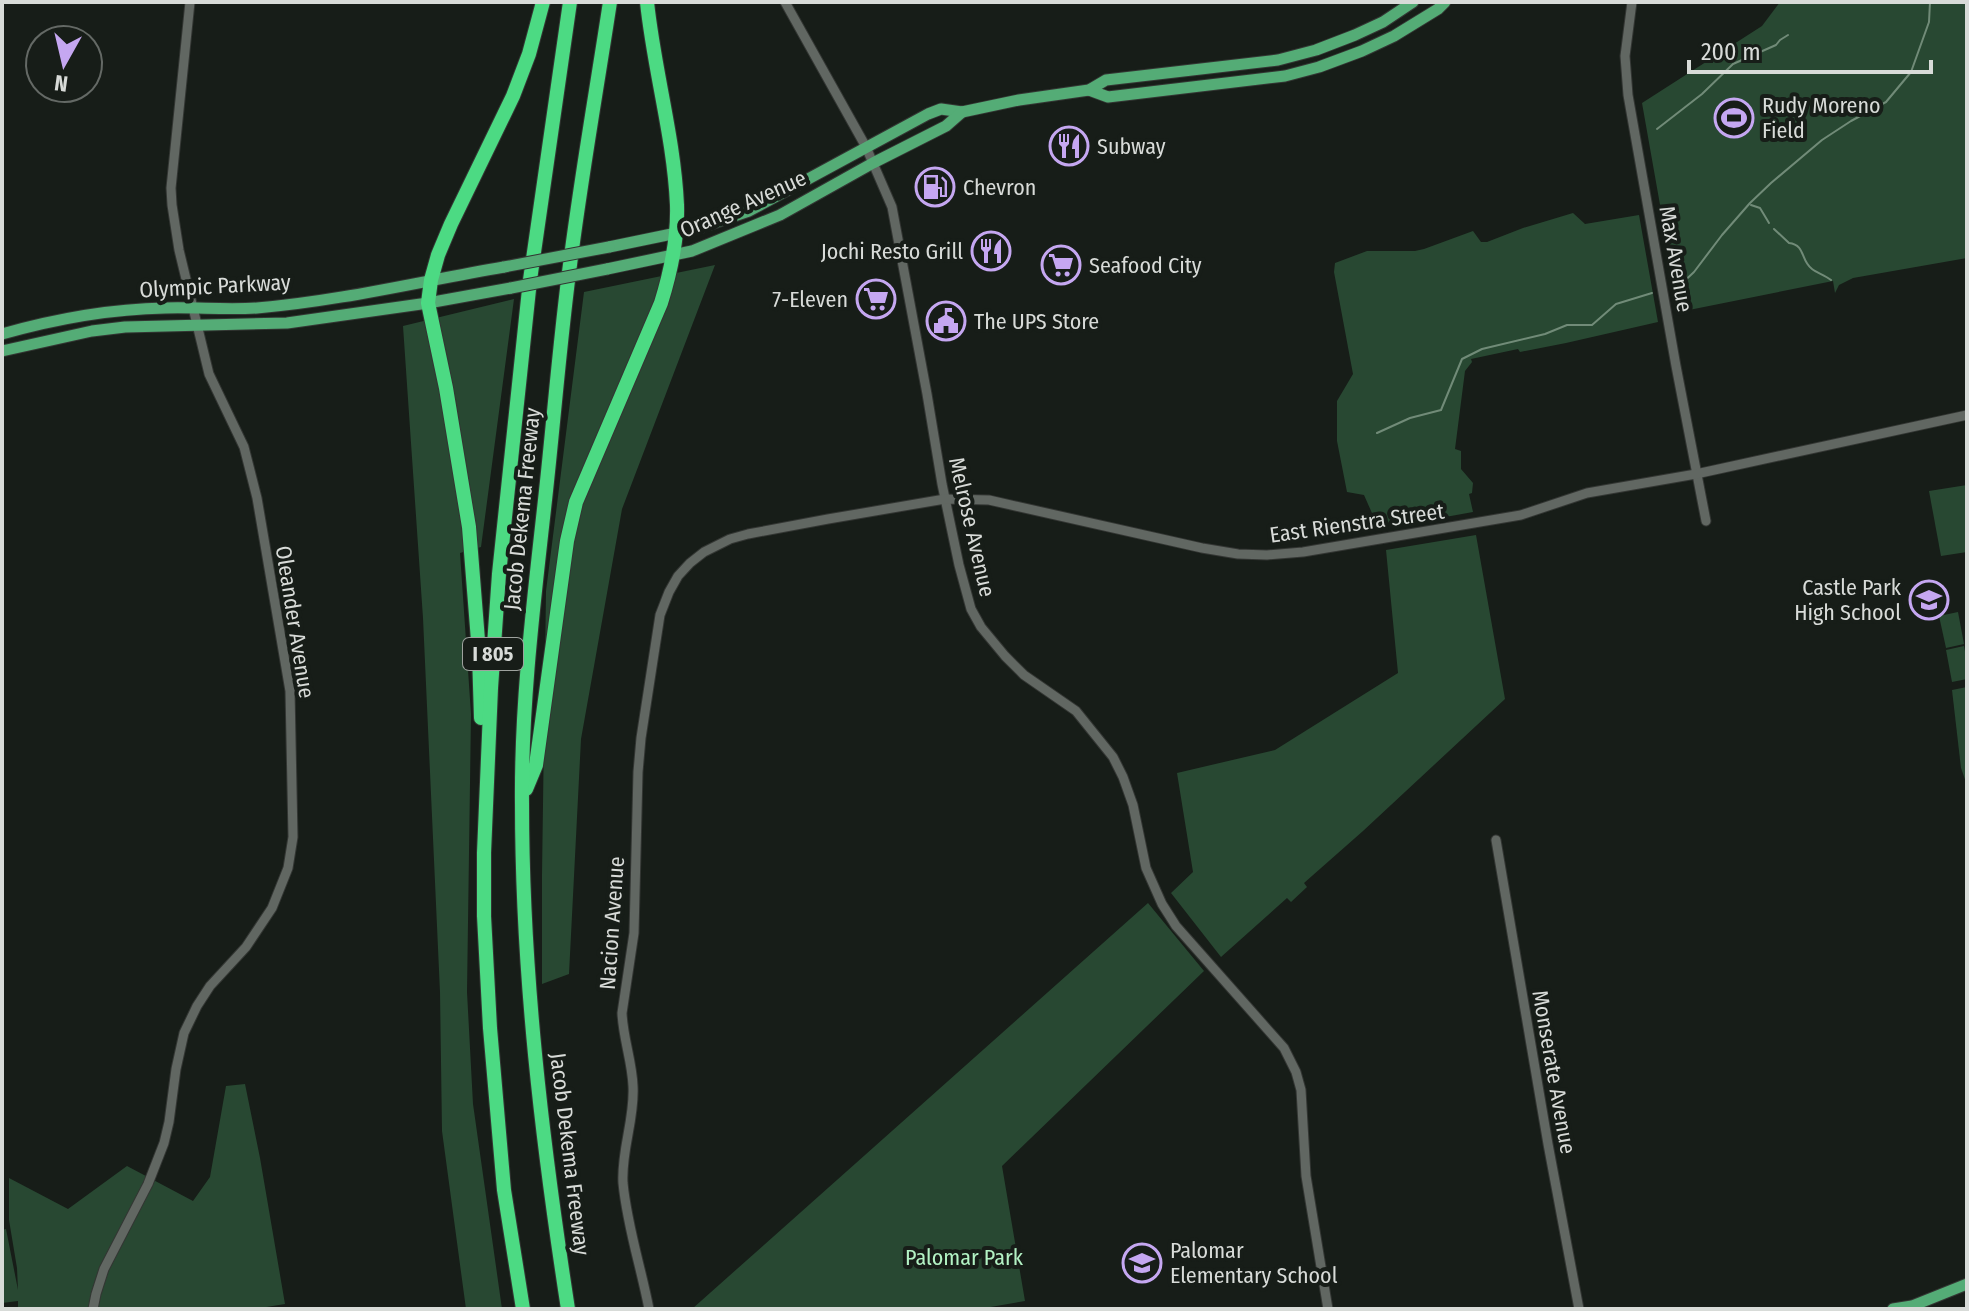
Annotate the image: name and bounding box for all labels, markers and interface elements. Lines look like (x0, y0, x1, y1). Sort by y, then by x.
north arrow (24, 24, 104, 104)
scale bar (1689, 24, 1931, 74)
text: 200 m (1701, 38, 1761, 66)
text: N (53, 69, 70, 98)
place label: Rudy Moreno Field (1762, 92, 1881, 144)
sports icon: Rudy Moreno Field (1713, 97, 1755, 139)
restaurant icon: Subway (1048, 125, 1090, 167)
place label: Subway (1097, 133, 1166, 160)
street label: Orange Avenue (676, 164, 810, 244)
fuel station icon: Chevron (914, 166, 956, 208)
place label: Chevron (963, 174, 1036, 201)
street label: Max Avenue (1653, 204, 1699, 314)
restaurant icon: Jochi Resto Grill (970, 230, 1012, 272)
place label: Jochi Resto Grill (821, 238, 963, 265)
supermarket icon: Seafood City (1040, 244, 1082, 286)
place label: Seafood City (1089, 252, 1202, 279)
street label: Olympic Parkway (139, 269, 291, 303)
supermarket icon: 7-Eleven (855, 278, 897, 320)
place label: 7-Eleven (772, 286, 848, 313)
public building icon: The UPS Store (925, 300, 967, 342)
place label: The UPS Store (974, 308, 1099, 335)
street label: Jacob Dekema Freeway (498, 406, 546, 612)
street label: Melrose Avenue (943, 455, 1001, 599)
street label: East Rienstra Street (1268, 497, 1447, 549)
street label: Oleander Avenue (270, 544, 320, 700)
place label: Castle Park High School (1794, 574, 1902, 626)
school or university icon: Castle Park High School (1908, 579, 1950, 621)
road number: I 805 (463, 638, 523, 670)
street label: Nacion Avenue (594, 855, 630, 991)
street label: Monserate Avenue (1526, 988, 1582, 1156)
street label: Jacob Dekema Freeway (544, 1051, 596, 1257)
place label: Palomar Elementary School (1170, 1237, 1338, 1289)
school or university icon: Palomar Elementary School (1121, 1242, 1163, 1284)
park label: Palomar Park (905, 1244, 1024, 1271)

